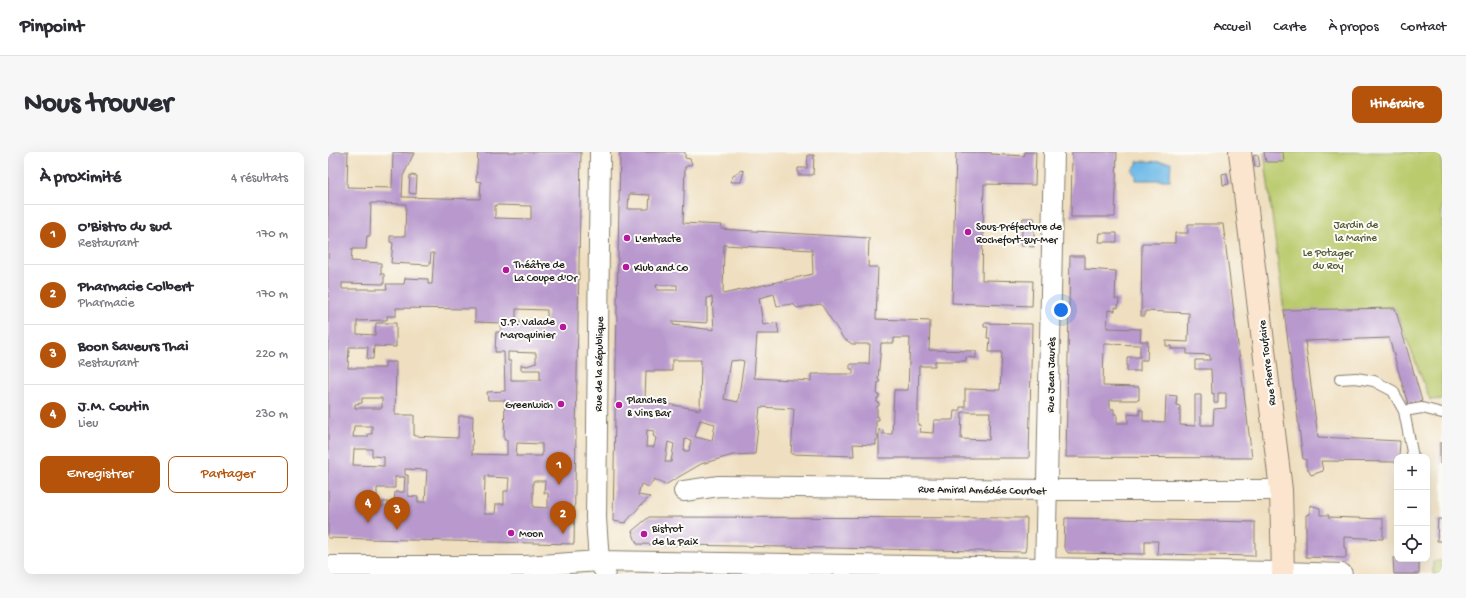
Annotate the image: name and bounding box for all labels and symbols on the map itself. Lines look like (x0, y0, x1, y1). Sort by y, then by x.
park label: Jardin de la Marine (1334, 220, 1379, 245)
place label: Sous-Préfecture de Rochefort-sur-Mer (976, 221, 1062, 247)
marker: Sous-Préfecture de Rochefort-sur-Mer (963, 227, 973, 237)
marker: L'entracte (622, 233, 632, 243)
place label: L'entracte (635, 234, 681, 246)
park label: Le Potager du Roy (1303, 248, 1354, 273)
place label: Théâtre de La Coupe d'Or (513, 260, 578, 285)
marker: Klub and Co (621, 262, 631, 272)
place label: Klub and Co (634, 263, 688, 275)
marker: Théâtre de La Coupe d'Or (501, 265, 511, 275)
your location (1051, 300, 1071, 320)
street label: Rue de la République (593, 316, 607, 412)
place label: J.P. Valade Maroquinier (500, 317, 556, 342)
street label: Rue Pierre Toufaire (1256, 319, 1279, 406)
marker: J.P. Valade Maroquinier (558, 322, 568, 332)
street label: Rue Jean Jaurès (1045, 336, 1059, 413)
place label: Planches & Vins Bar (626, 395, 672, 420)
marker: Greenwich (556, 399, 566, 409)
place label: Greenwich (505, 400, 553, 412)
marker: Planches & Vins Bar (614, 400, 624, 410)
pin: 1 (546, 452, 572, 485)
street label: Rue Amiral Amédée Courbet (918, 484, 1048, 498)
pin: 4 (355, 490, 381, 523)
pin: 3 (384, 497, 410, 530)
pin: 2 (550, 501, 576, 534)
place label: Bistrot de la Paix (651, 524, 698, 549)
marker: Moon (506, 528, 516, 538)
place label: Moon (519, 529, 544, 541)
marker: Bistrot de la Paix (639, 529, 649, 539)

